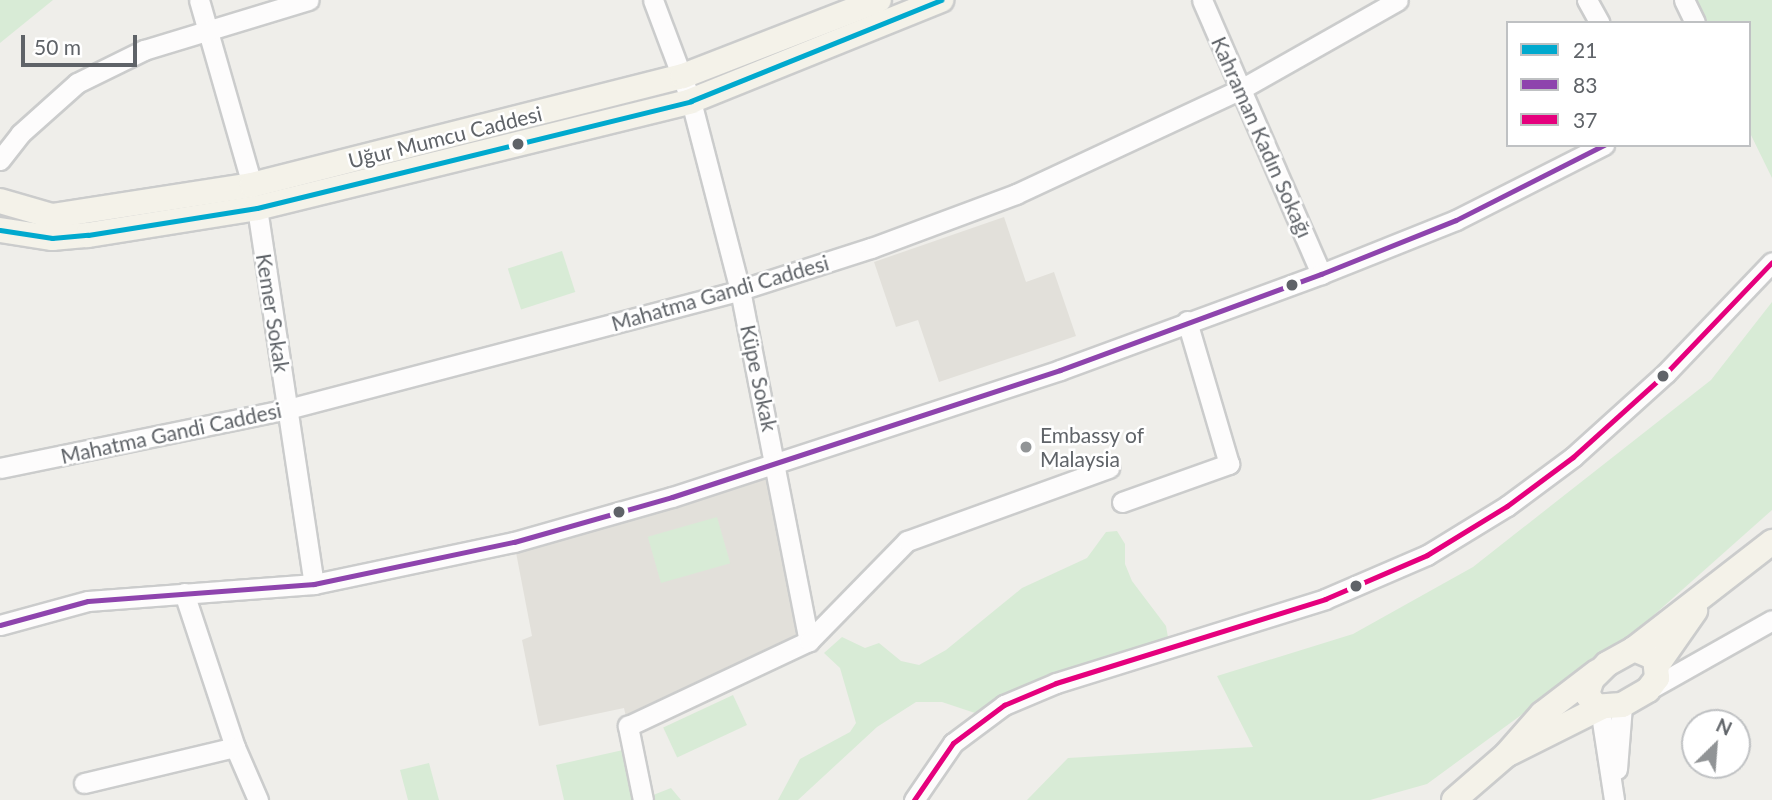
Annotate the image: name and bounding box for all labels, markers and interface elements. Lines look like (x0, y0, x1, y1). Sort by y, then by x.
scale bar (24, 21, 140, 65)
legend (1506, 21, 1751, 147)
street label: Kahraman Kadın Sokağı (1206, 33, 1318, 241)
text: 50 m (34, 34, 81, 59)
text: 21 (1573, 37, 1597, 62)
text: 83 (1573, 72, 1597, 97)
street label: Uğur Mumcu Caddesi (345, 101, 545, 173)
text: 37 (1573, 107, 1597, 132)
unlabelled marker (511, 137, 525, 151)
street label: Mahatma Gandi Caddesi (608, 250, 832, 336)
street label: Kemer Sokak (251, 251, 295, 375)
unlabelled marker (1285, 278, 1299, 292)
street label: Küpe Sokak (735, 322, 783, 434)
unlabelled marker (1656, 369, 1670, 383)
street label: Mahatma Gandi Caddesi (58, 397, 284, 469)
place label: Embassy of Malaysia (1040, 422, 1145, 472)
marker: Embassy of Malaysia (1018, 439, 1034, 455)
unlabelled marker (612, 505, 626, 519)
unlabelled marker (1349, 579, 1363, 593)
north arrow (1681, 709, 1751, 779)
text: N (1713, 713, 1736, 740)

